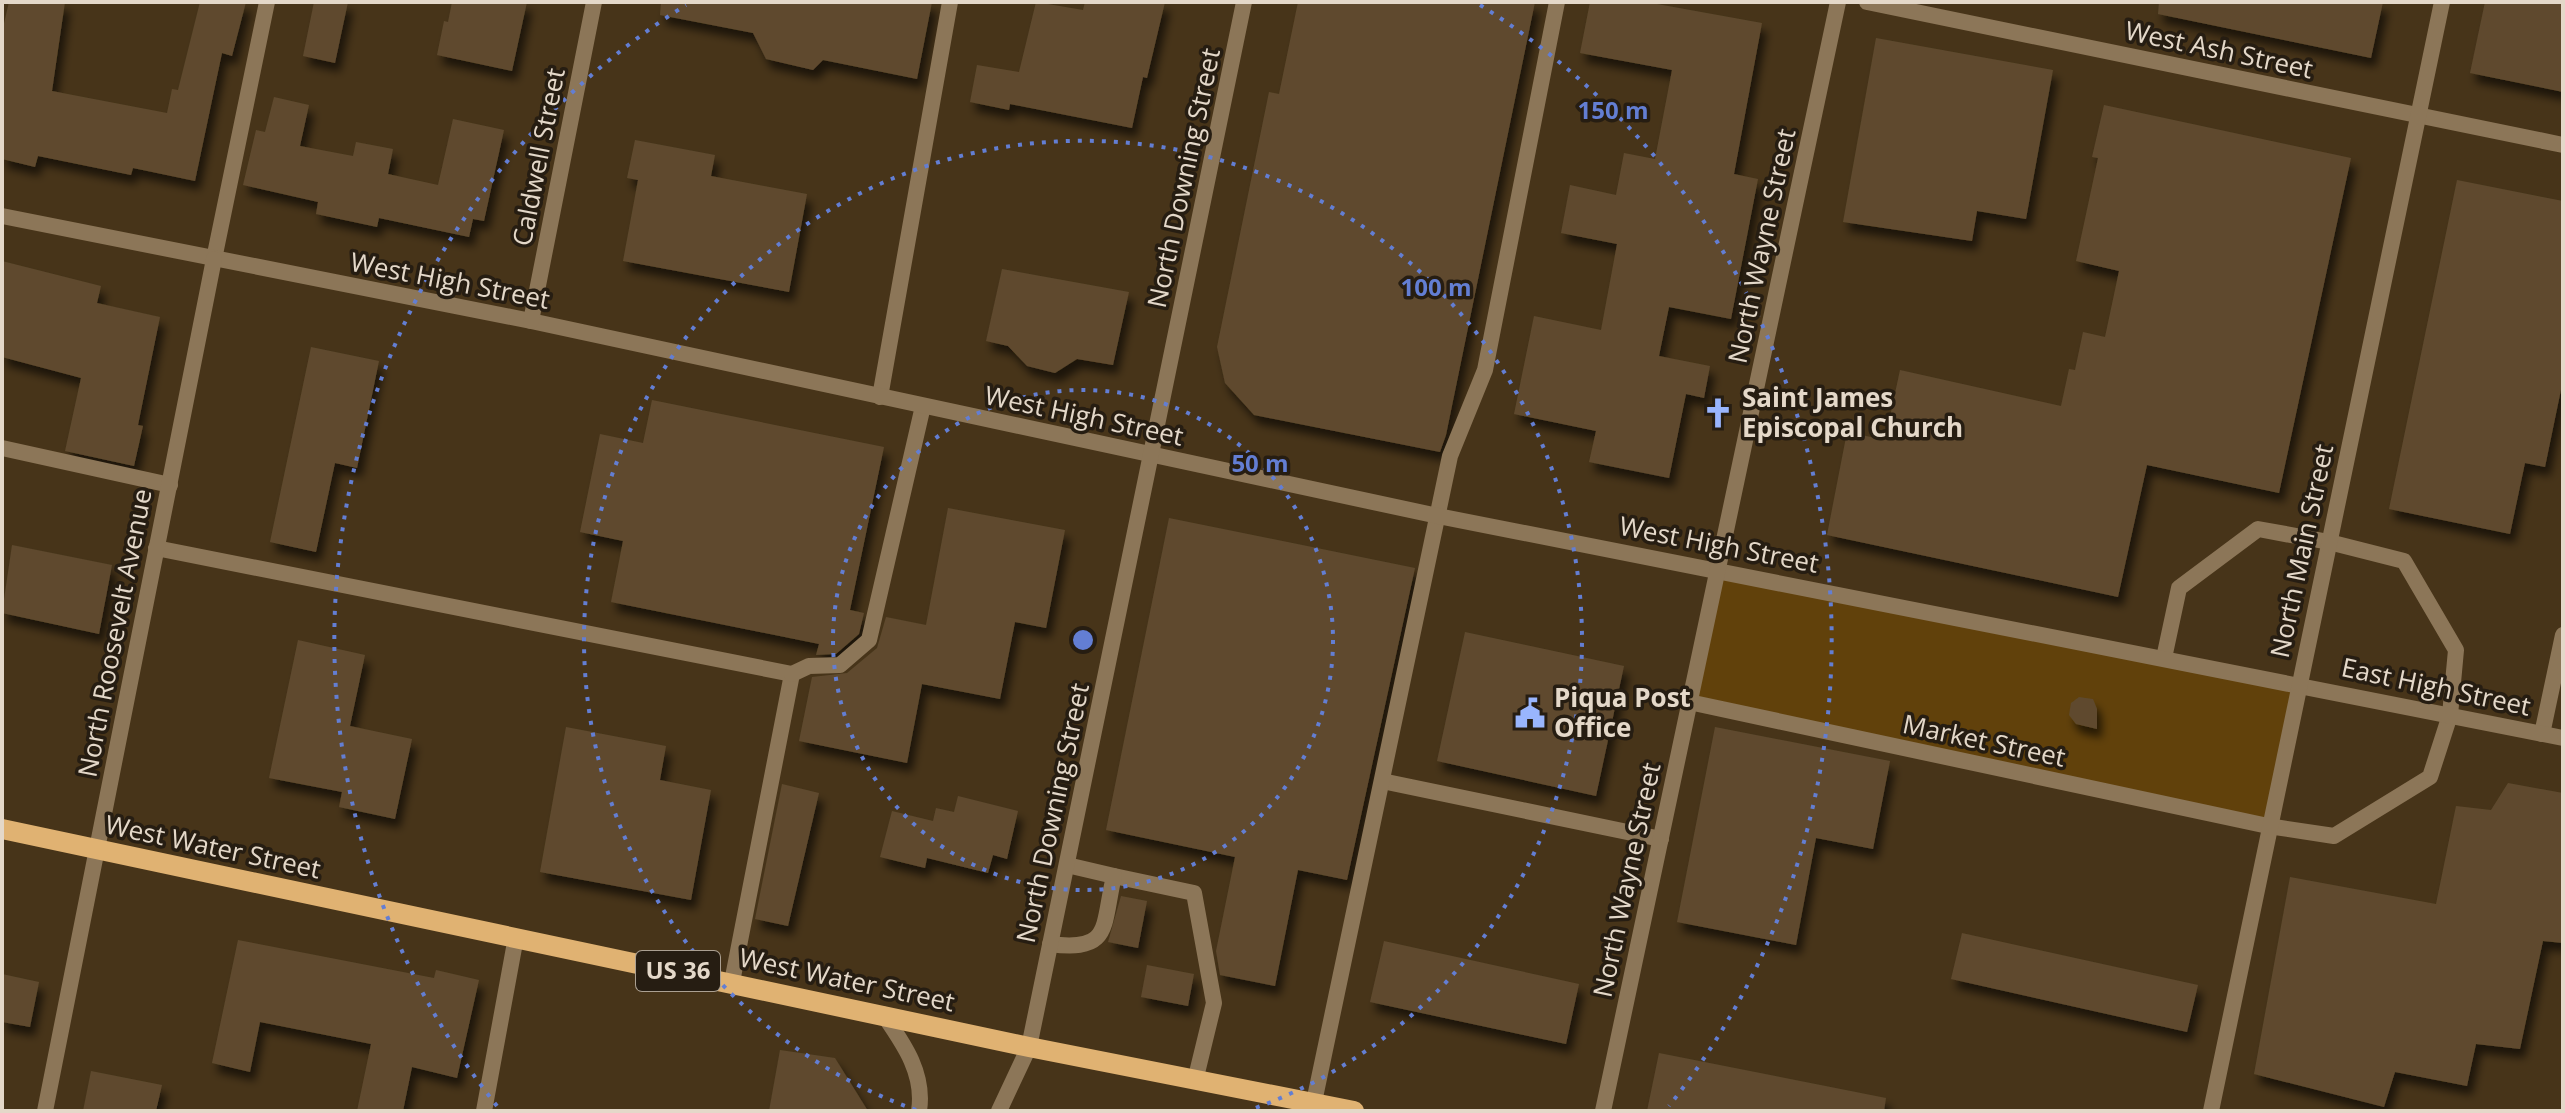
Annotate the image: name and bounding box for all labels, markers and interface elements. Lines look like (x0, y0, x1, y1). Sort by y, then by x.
street label: West Ash Street (2122, 12, 2316, 87)
street label: North Downing Street (1138, 45, 1228, 311)
street label: Caldwell Street (503, 65, 573, 249)
text: 150 m (1578, 93, 1648, 126)
street label: North Wayne Street (1719, 125, 1803, 367)
street label: West High Street (348, 243, 553, 317)
text: 100 m (1401, 270, 1471, 303)
street label: West High Street (982, 376, 1187, 454)
place label: Saint James Episcopal Church (1742, 379, 1963, 445)
church icon: Saint James Episcopal Church (1701, 396, 1735, 430)
street label: North Main Street (2261, 441, 2341, 661)
text: 50 m (1231, 446, 1289, 479)
street label: North Roosevelt Avenue (68, 486, 160, 780)
street label: West High Street (1617, 507, 1822, 581)
centre of rings (1069, 626, 1097, 654)
street label: East High Street (2338, 648, 2534, 724)
place label: Piqua Post Office (1554, 679, 1691, 745)
street label: North Downing Street (1007, 680, 1097, 946)
public building icon: Piqua Post Office (1513, 696, 1547, 730)
street label: Market Street (1900, 705, 2069, 775)
street label: North Wayne Street (1584, 759, 1668, 1001)
street label: West Water Street (102, 806, 324, 886)
street label: West Water Street (736, 939, 958, 1019)
road number: US 36 (636, 951, 720, 991)

